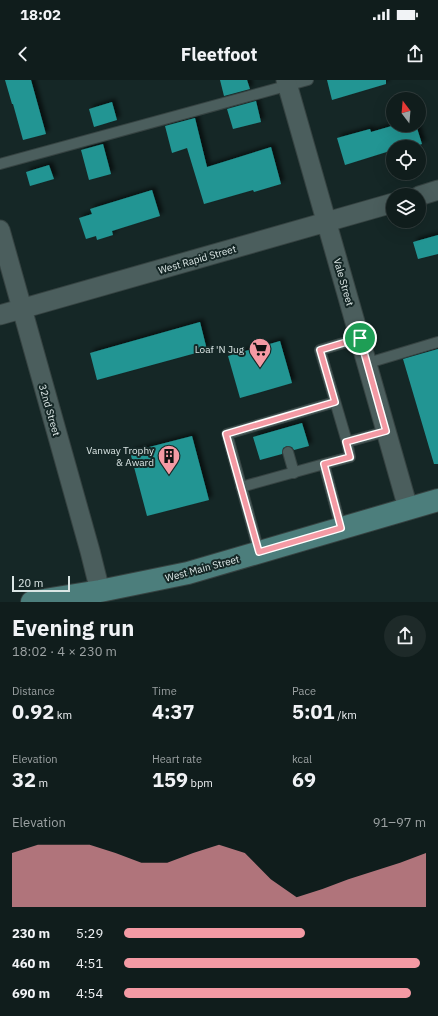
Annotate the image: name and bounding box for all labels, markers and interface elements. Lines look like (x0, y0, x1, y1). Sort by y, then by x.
text: 18:02 (20, 5, 61, 24)
icon: back (12, 43, 34, 65)
text: Fleetfoot (181, 43, 257, 66)
icon: share (404, 43, 426, 65)
north arrow (386, 92, 426, 132)
map controls (386, 92, 426, 228)
button: locate (386, 140, 426, 180)
button: layers (386, 188, 426, 228)
street label: West Rapid Street (157, 242, 238, 277)
street label: Vale Street (330, 257, 357, 308)
pin (343, 321, 377, 355)
icon: arrive (349, 327, 371, 349)
supermarket icon: Loaf 'N Jug (247, 336, 273, 369)
place label: Loaf 'N Jug (195, 343, 245, 356)
street label: 32nd Street (36, 383, 63, 438)
building icon: Vanway Trophy & Award (156, 443, 182, 476)
place label: Vanway Trophy & Award (86, 444, 154, 469)
street label: West Main Street (164, 552, 241, 585)
scale bar (12, 574, 70, 593)
text: 20 m (18, 576, 43, 590)
text: Evening run (12, 613, 134, 642)
button: share (384, 615, 426, 657)
text: 18:02 · 4 × 230 m (12, 643, 117, 660)
text: Distance (12, 684, 55, 698)
text: Time (152, 684, 177, 698)
text: Pace (292, 684, 316, 698)
text: 0.92 (12, 698, 54, 725)
text: 4:37 (152, 698, 195, 725)
text: 5:01 (292, 698, 335, 725)
text: km (54, 708, 72, 722)
text: /km (335, 708, 357, 722)
text: Elevation (12, 752, 58, 766)
text: Heart rate (152, 752, 202, 766)
text: kcal (292, 752, 312, 766)
text: 32 (12, 766, 36, 793)
text: 159 (152, 766, 188, 793)
text: 69 (292, 766, 316, 793)
text: m (36, 776, 48, 790)
text: bpm (188, 776, 213, 790)
text: Elevation (12, 814, 66, 831)
text: 91–97 m (373, 814, 426, 831)
text: 230 m (12, 925, 50, 942)
text: 5:29 (76, 925, 103, 942)
text: 460 m (12, 955, 50, 972)
text: 4:51 (76, 955, 103, 972)
text: 690 m (12, 985, 50, 1002)
text: 4:54 (76, 985, 103, 1002)

